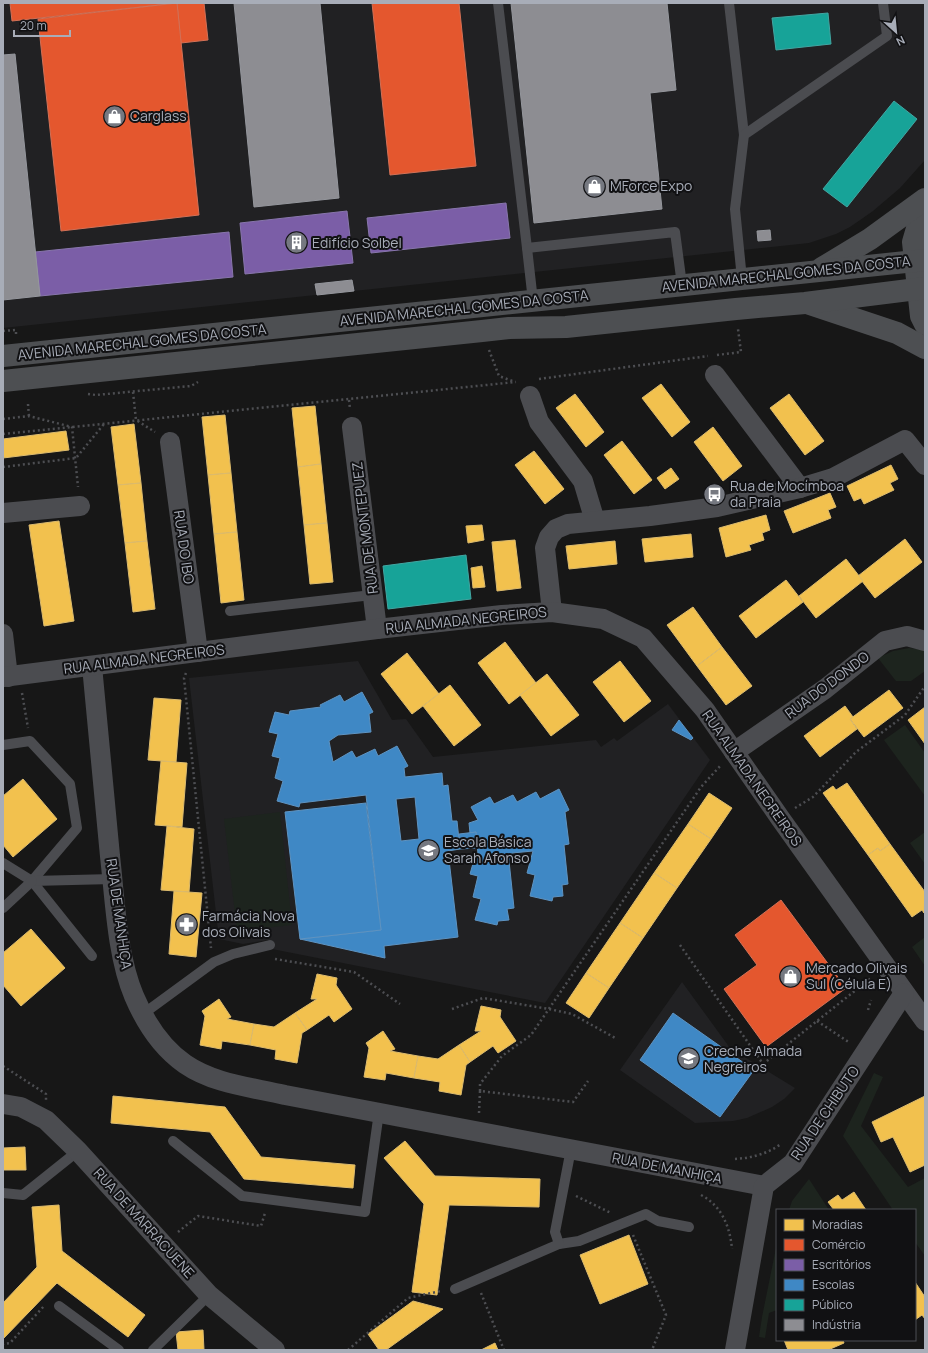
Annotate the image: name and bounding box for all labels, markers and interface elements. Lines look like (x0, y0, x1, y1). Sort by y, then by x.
scale bar (14, 12, 70, 38)
north arrow (876, 12, 916, 52)
text: 20 m (20, 17, 47, 34)
text: N (894, 33, 908, 50)
shop icon: Carglass (102, 103, 128, 129)
place label: Carglass (130, 106, 187, 125)
shop icon: MForce Expo (581, 173, 607, 199)
place label: MForce Expo (610, 176, 692, 195)
building icon: Edifício Solbel (283, 230, 309, 256)
place label: Edifício Solbel (312, 233, 402, 252)
street label: AVENIDA MARECHAL GOMES DA COSTA (661, 251, 911, 296)
street label: AVENIDA MARECHAL GOMES DA COSTA (339, 285, 589, 330)
street label: AVENIDA MARECHAL GOMES DA COSTA (17, 319, 267, 364)
street label: RUA DE MONTEPUEZ (347, 461, 382, 595)
place label: Rua de Mocímboa da Praia (730, 476, 844, 511)
bus stop icon: Rua de Mocímboa da Praia (701, 481, 727, 507)
street label: RUA DO IBO (170, 509, 199, 585)
street label: RUA ALMADA NEGREIROS (384, 602, 548, 637)
street label: RUA ALMADA NEGREIROS (62, 639, 226, 678)
street label: RUA DO DONDO (781, 647, 873, 723)
street label: RUA ALMADA NEGREIROS (698, 706, 807, 850)
place label: Escola Básica Sarah Afonso (444, 832, 531, 867)
school or university icon: Escola Básica Sarah Afonso (416, 837, 442, 863)
street label: RUA DE MANHIÇA (102, 857, 137, 971)
place label: Farmácia Nova dos Olivais (202, 906, 295, 941)
pharmacy icon: Farmácia Nova dos Olivais (173, 911, 199, 937)
place label: Mercado Olivais Sul (Célula E) (806, 958, 907, 993)
shop icon: Mercado Olivais Sul (Célula E) (777, 963, 803, 989)
place label: Creche Almada Negreiros (704, 1041, 802, 1076)
school or university icon: Creche Almada Negreiros (675, 1046, 701, 1072)
street label: RUA DE CHIBUTO (786, 1062, 863, 1164)
street label: RUA DE MANHIÇA (610, 1148, 724, 1188)
street label: RUA DE MARRACUENE (90, 1163, 199, 1282)
legend (776, 1209, 916, 1341)
text: Moradias (812, 1216, 863, 1233)
text: Comércio (812, 1236, 865, 1253)
text: Escritórios (812, 1256, 871, 1273)
text: Escolas (812, 1276, 854, 1293)
text: Público (812, 1296, 853, 1313)
text: Indústria (812, 1316, 861, 1333)

